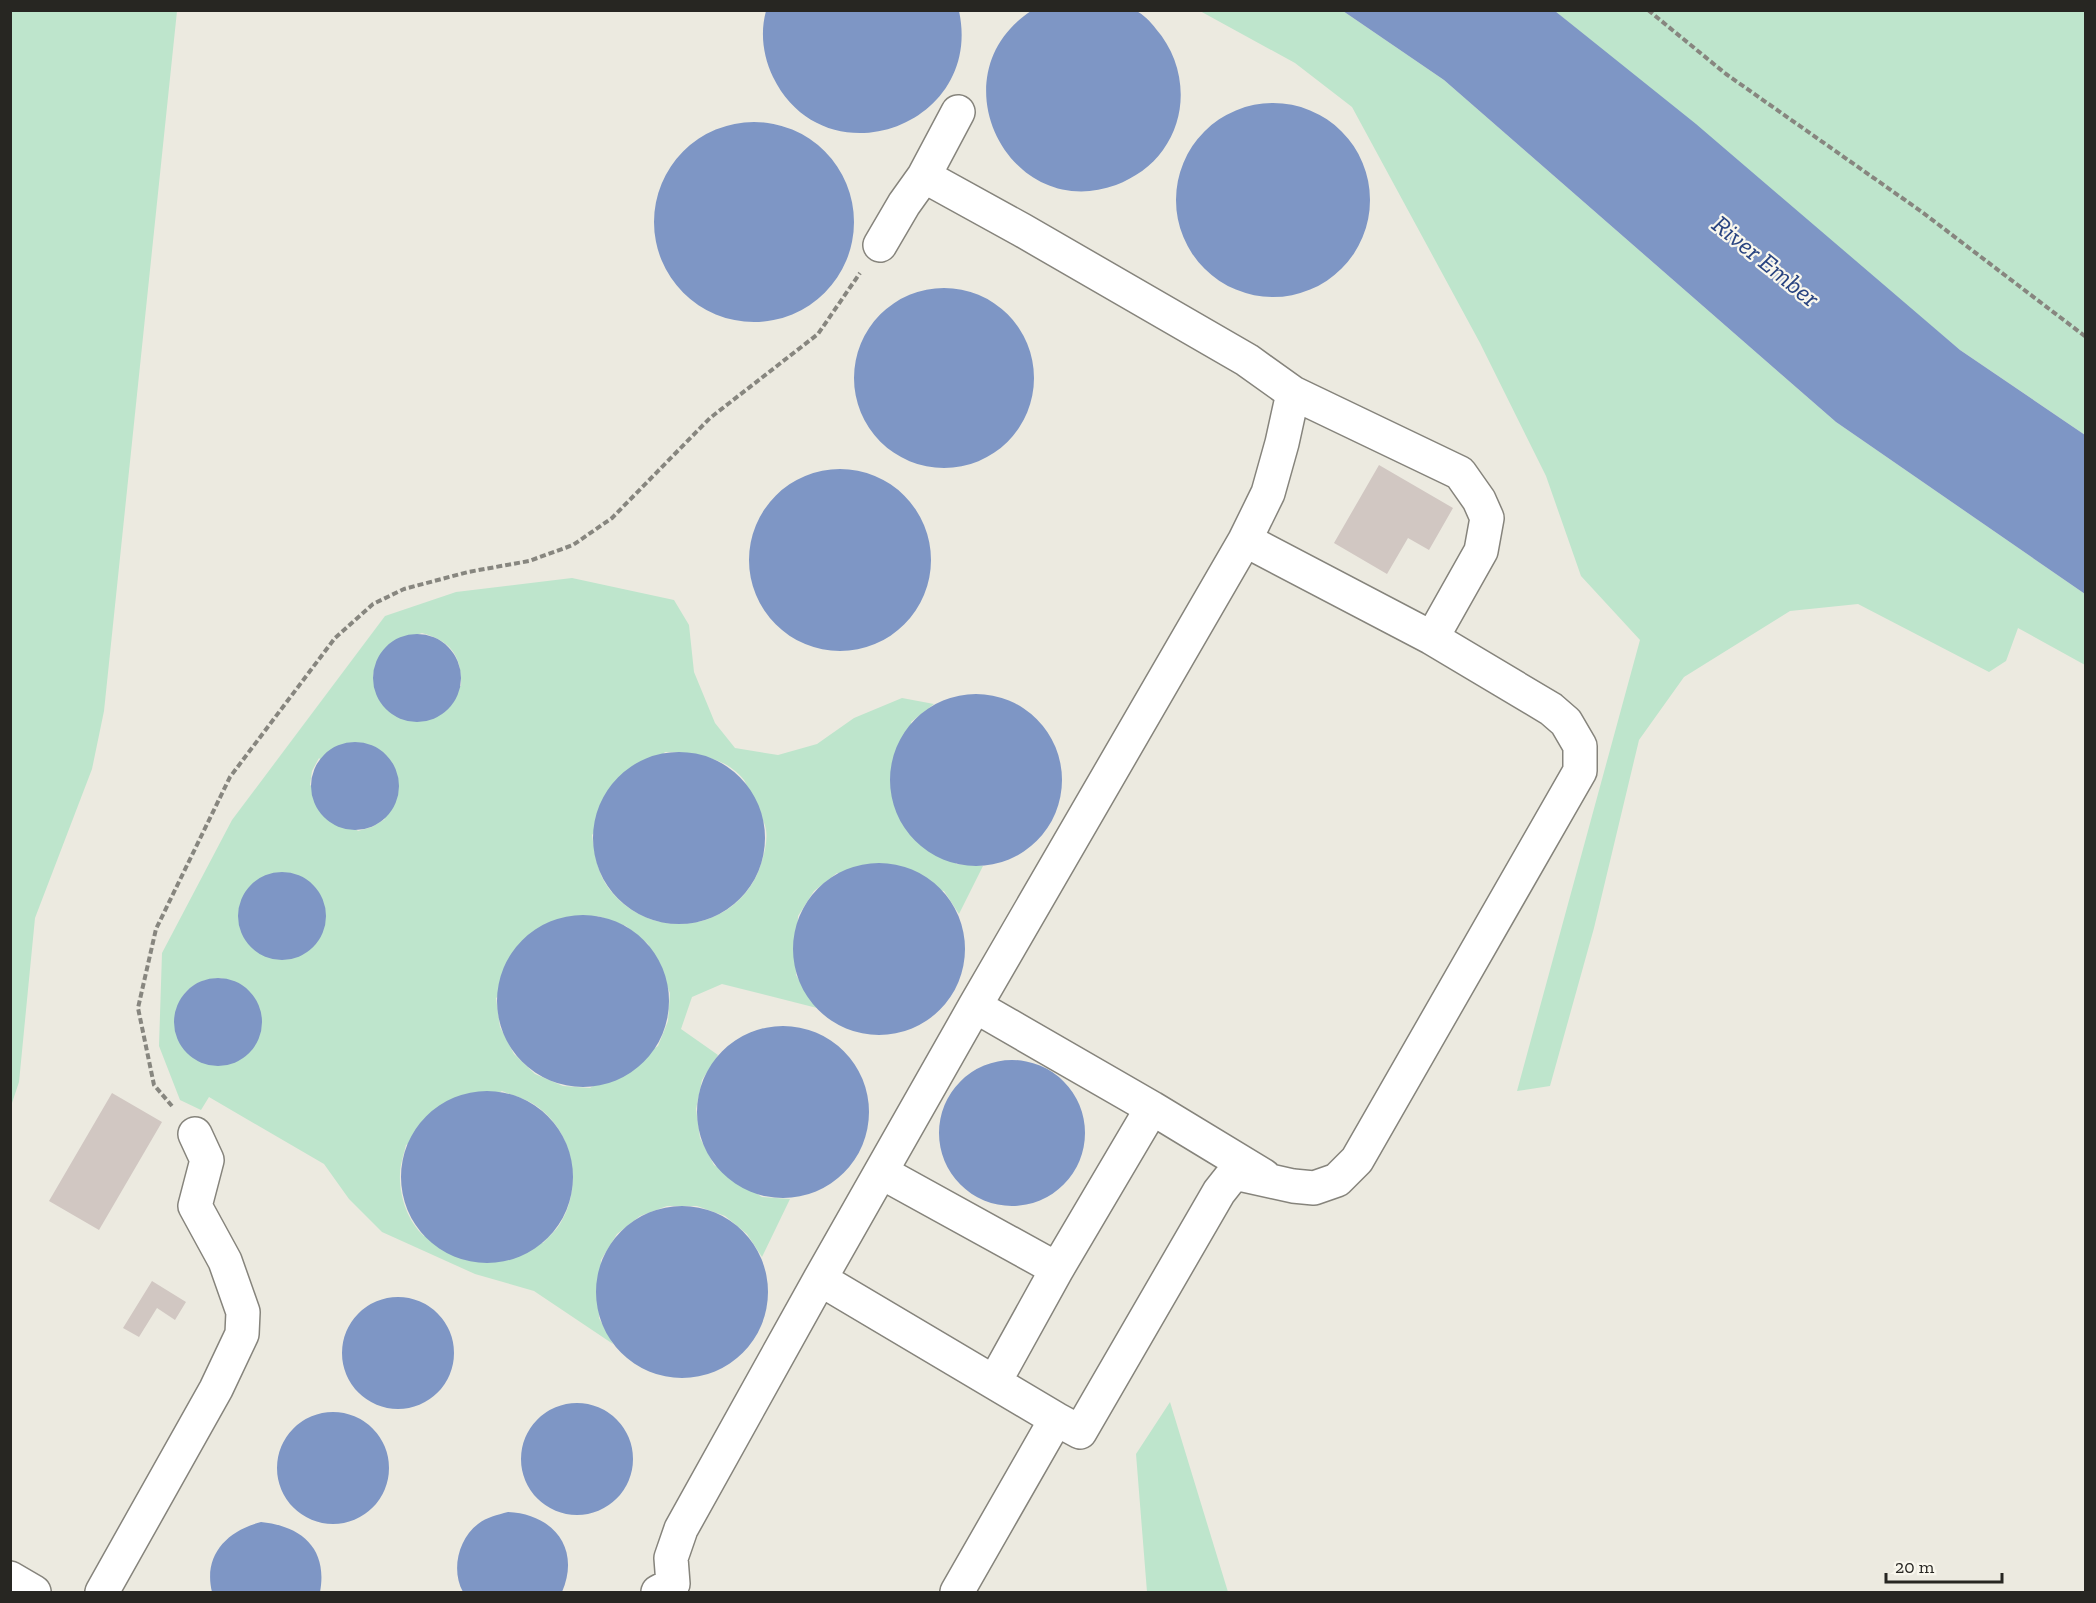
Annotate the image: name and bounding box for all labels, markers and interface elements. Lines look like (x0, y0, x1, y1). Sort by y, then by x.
water label: River Ember (1706, 208, 1826, 314)
scale bar (1886, 1546, 2002, 1584)
text: 20 m (1895, 1556, 1935, 1578)

